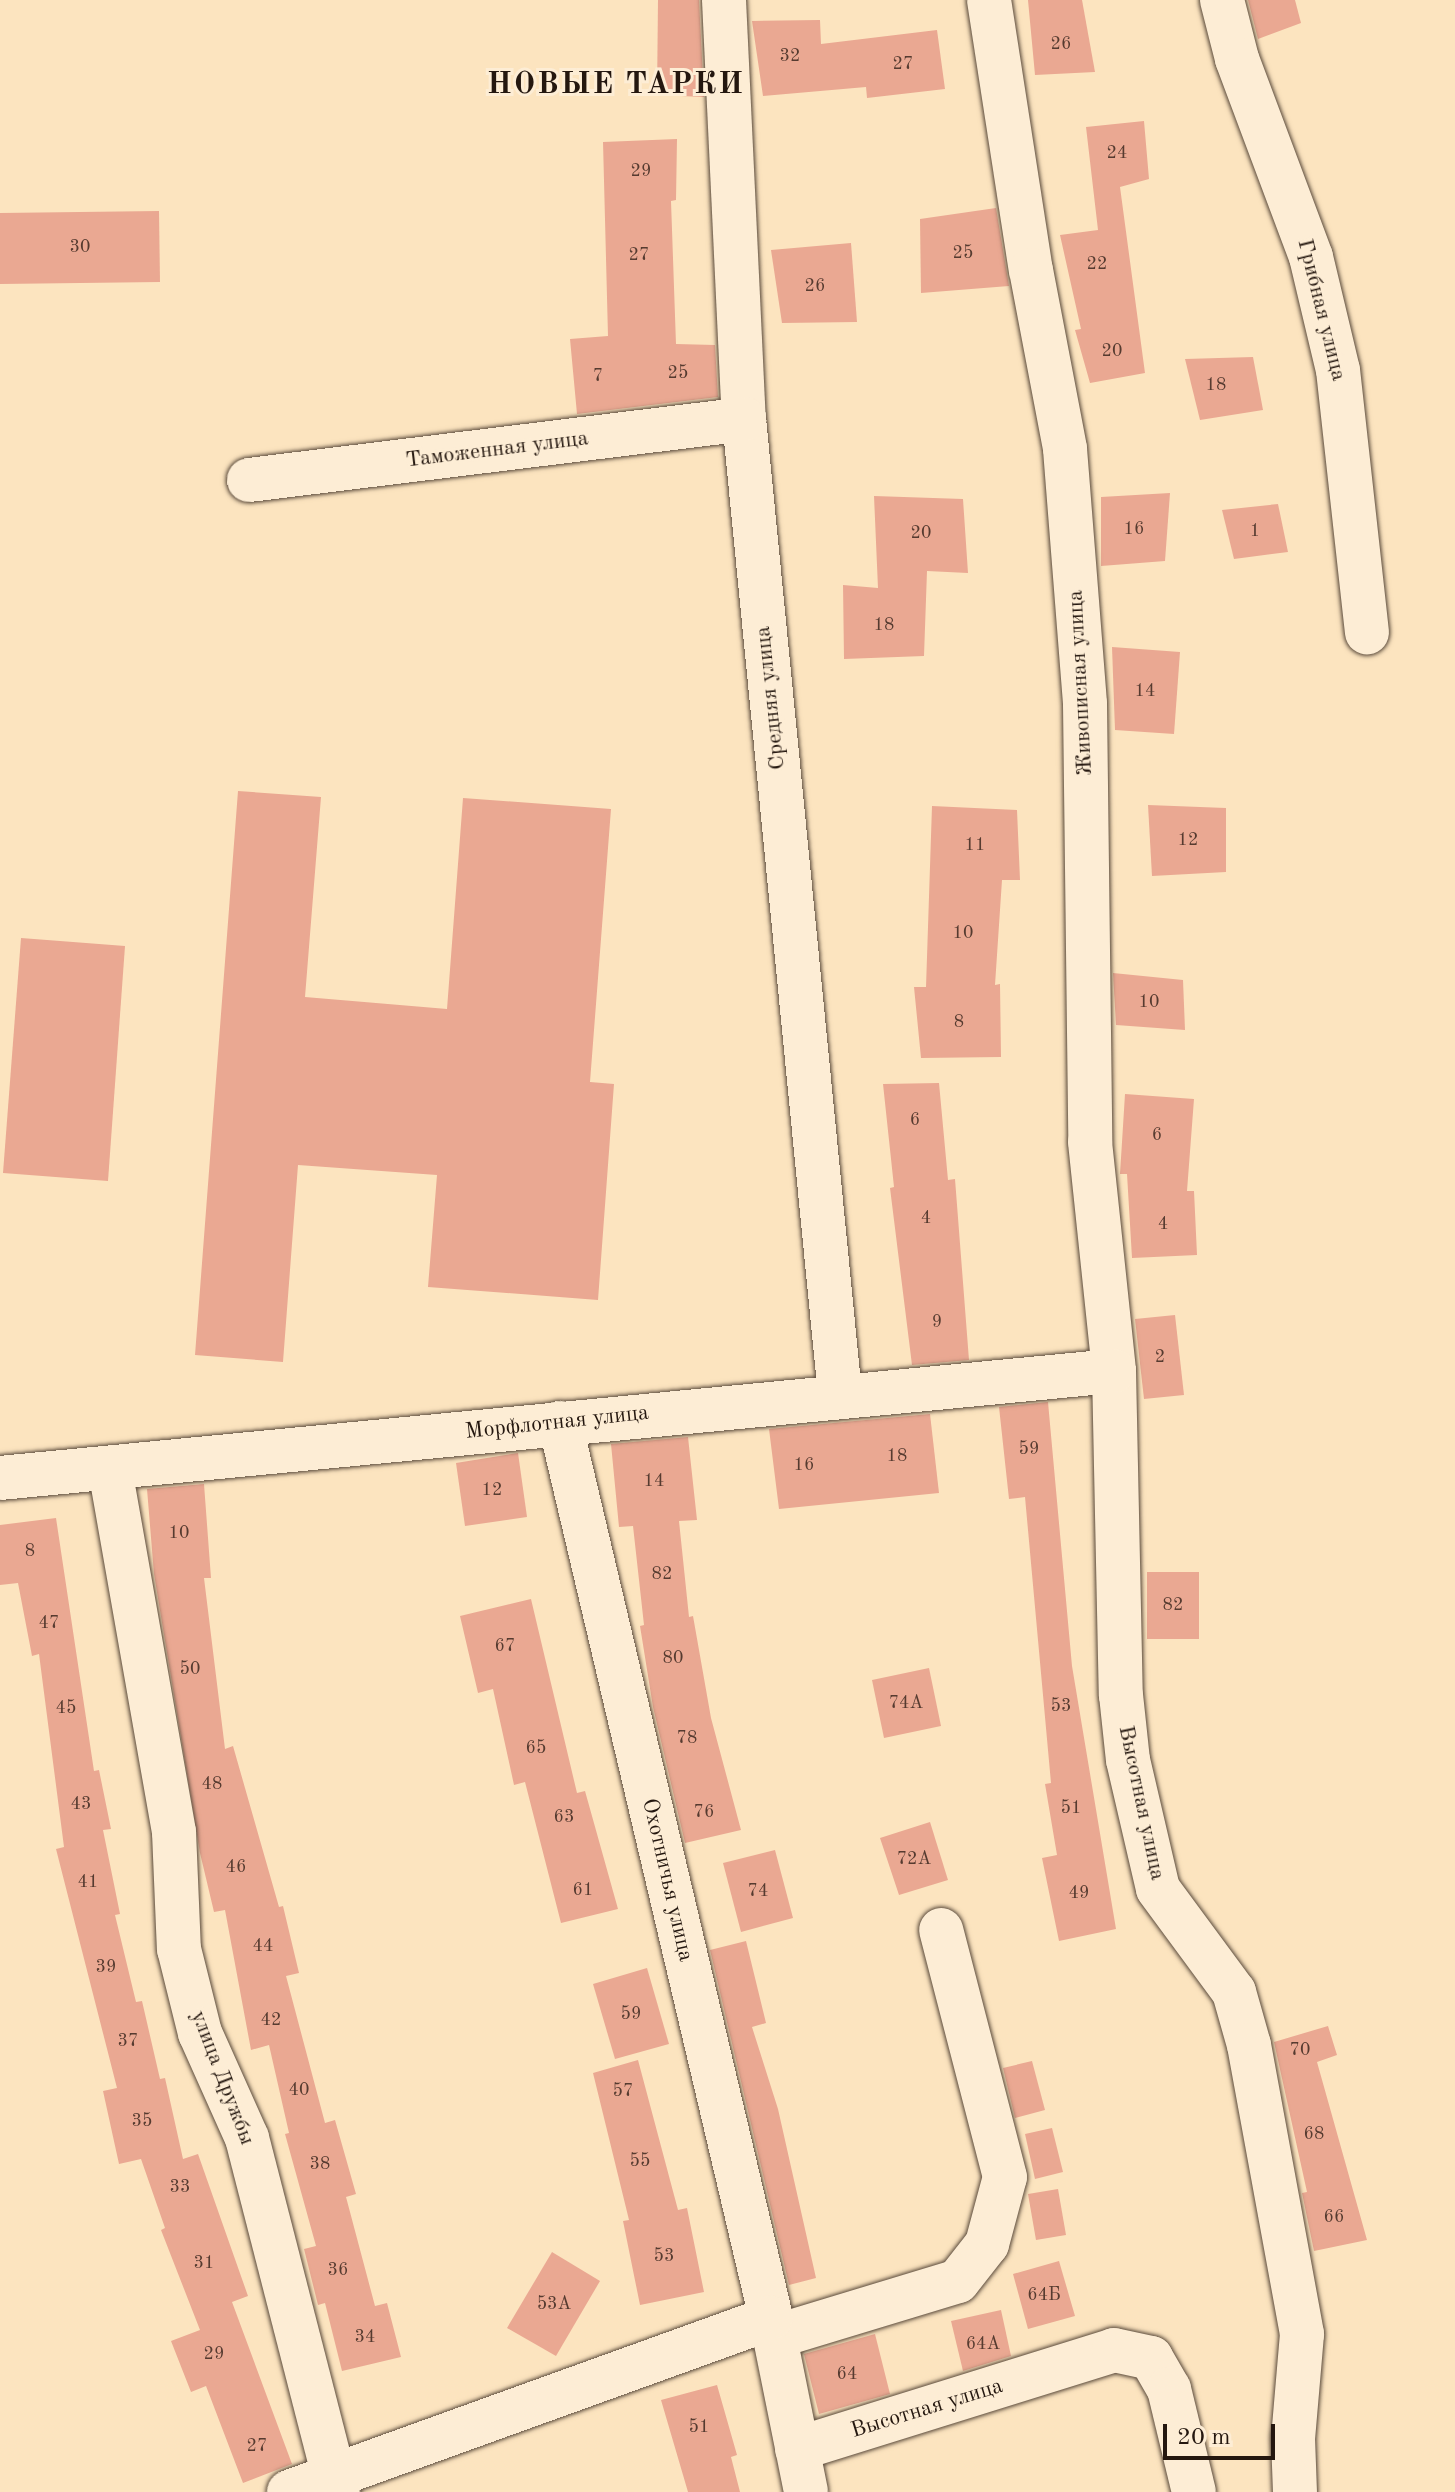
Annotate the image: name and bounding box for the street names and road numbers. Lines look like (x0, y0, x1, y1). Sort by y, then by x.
street label: Грибная улица (1291, 236, 1351, 384)
street label: Таможенная улица (404, 426, 590, 474)
street label: Живописная улица (1063, 590, 1099, 776)
street label: Средняя улица (750, 625, 792, 771)
street label: Морфлотная улица (464, 1400, 650, 1446)
street label: Высотная улица (1112, 1723, 1170, 1883)
street label: Охотничья улица (635, 1796, 699, 1964)
street label: улица Дружбы (184, 2007, 260, 2149)
street label: Высотная улица (848, 2373, 1006, 2445)

